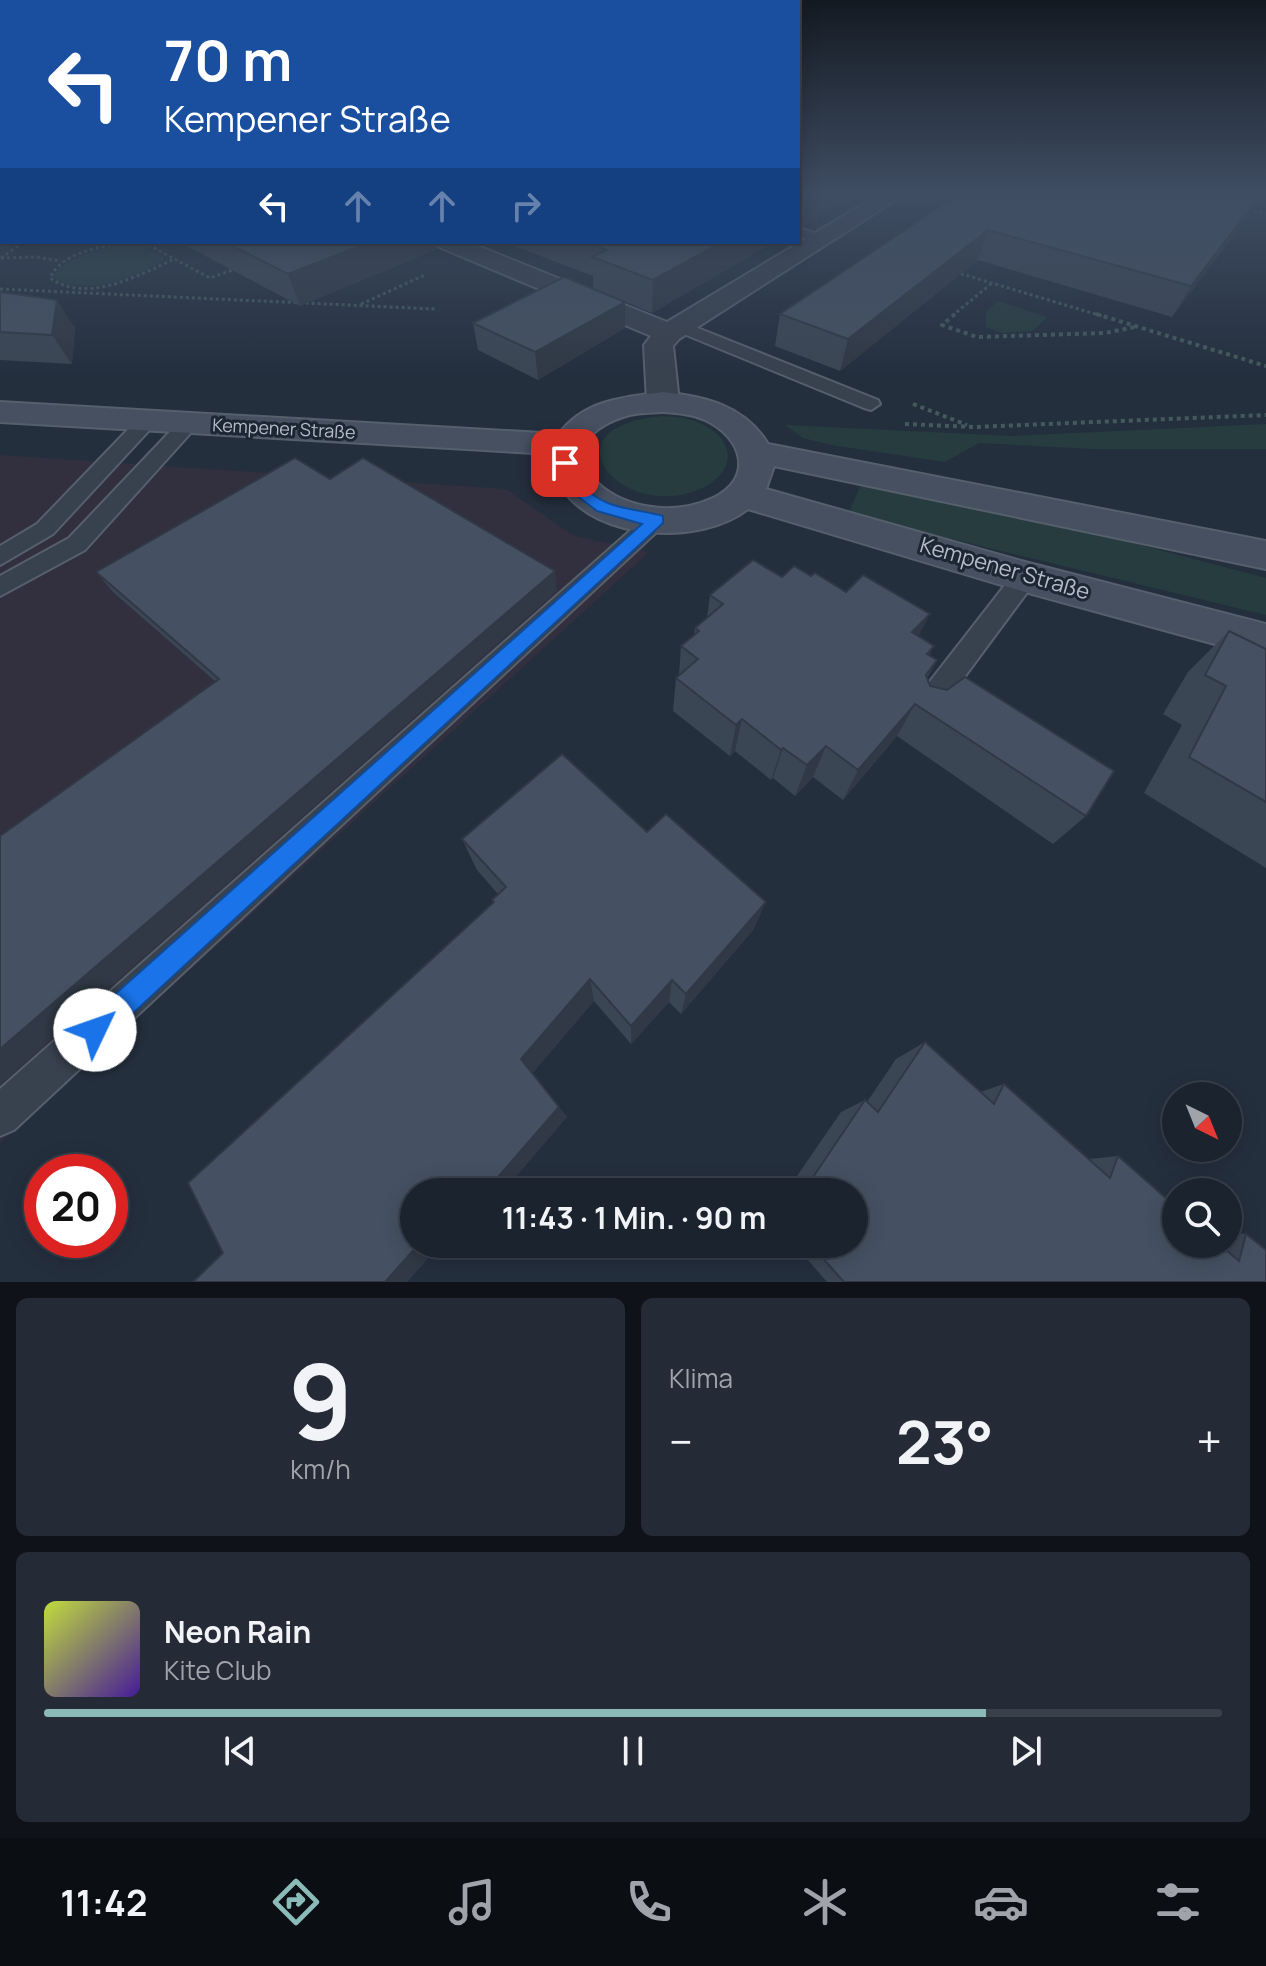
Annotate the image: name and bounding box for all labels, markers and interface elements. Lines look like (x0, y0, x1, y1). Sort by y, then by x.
text: 70 m (164, 21, 292, 98)
icon: left (32, 32, 136, 136)
text: Kempener Straße (164, 94, 451, 143)
icon: left (252, 184, 296, 228)
icon: ahead (336, 184, 380, 228)
icon: ahead (420, 184, 464, 228)
icon: right (504, 184, 548, 228)
street label: Kempener Straße (212, 412, 356, 444)
pin (531, 429, 599, 497)
icon: arrive (543, 441, 587, 485)
street label: Kempener Straße (917, 529, 1093, 607)
position arrow (53, 988, 137, 1072)
north arrow (1162, 1082, 1242, 1162)
map controls (1162, 1082, 1242, 1258)
speed limit sign: 20 (24, 1154, 128, 1258)
button: search (1162, 1178, 1242, 1258)
text: 11:43 · 1 Min. · 90 m (502, 1197, 766, 1238)
text: 9 (288, 1328, 353, 1470)
text: Klima (669, 1360, 733, 1396)
text: 23° (896, 1400, 994, 1482)
text: − (669, 1411, 693, 1471)
text: + (1197, 1411, 1222, 1471)
text: km/h (290, 1451, 351, 1487)
text: Neon Rain (164, 1611, 311, 1652)
text: Kite Club (164, 1652, 271, 1688)
icon: previous (218, 1729, 262, 1773)
icon: pause (611, 1729, 655, 1773)
icon: next (1004, 1729, 1048, 1773)
icon: directions (268, 1874, 324, 1930)
icon: music (444, 1874, 500, 1930)
icon: phone (621, 1874, 677, 1930)
icon: climate (797, 1874, 853, 1930)
icon: car (973, 1874, 1029, 1930)
icon: filters (1150, 1874, 1206, 1930)
text: 11:42 (60, 1878, 147, 1927)

